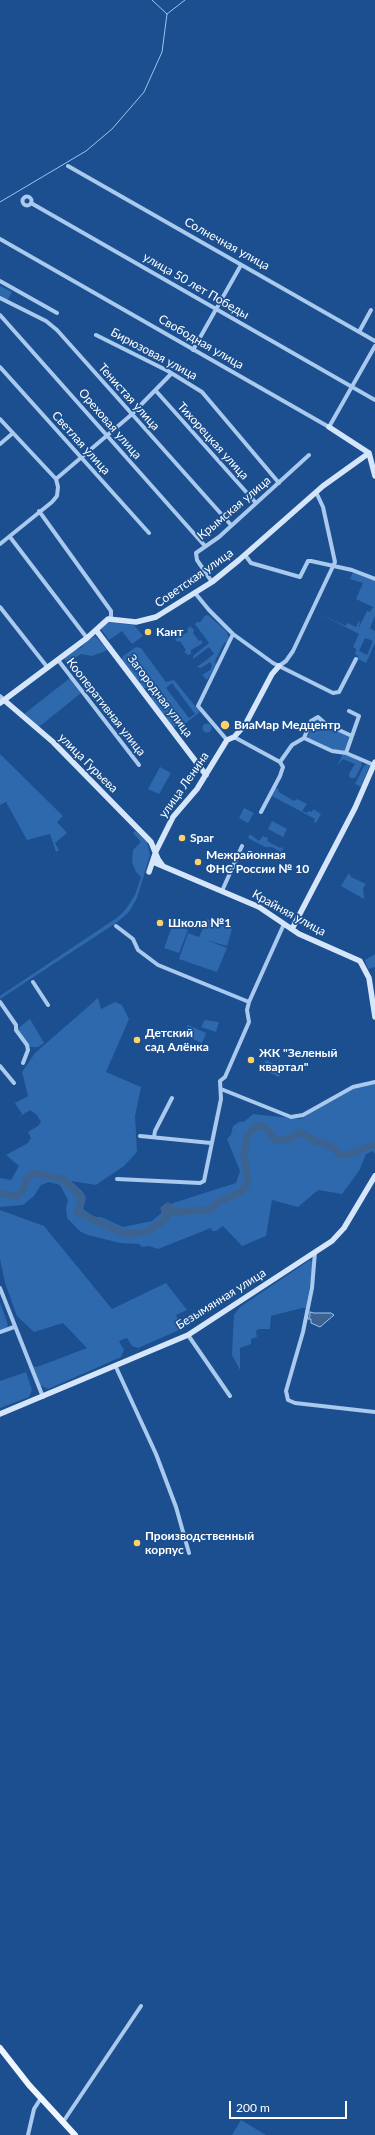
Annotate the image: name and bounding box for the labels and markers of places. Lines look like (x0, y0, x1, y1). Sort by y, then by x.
place label: Кант (156, 625, 183, 639)
marker: Кант (143, 627, 153, 637)
place label: ВиаМар Медцентр (234, 718, 341, 732)
marker: ВиаМар Медцентр (219, 719, 231, 731)
place label: Spar (190, 831, 214, 845)
marker: Spar (177, 833, 187, 843)
place label: Межрайонная ФНС России № 10 (206, 848, 309, 876)
marker: Межрайонная ФНС России № 10 (193, 857, 203, 867)
place label: Школа №1 (168, 916, 231, 930)
marker: Школа №1 (155, 918, 165, 928)
place label: Детский сад Алёнка (145, 1026, 209, 1054)
marker: Детский сад Алёнка (132, 1035, 142, 1045)
place label: ЖК "Зеленый квартал" (259, 1046, 337, 1074)
marker: ЖК "Зеленый квартал" (246, 1055, 256, 1065)
place label: Производственный корпус (145, 1529, 254, 1557)
marker: Производственный корпус (132, 1538, 142, 1548)

